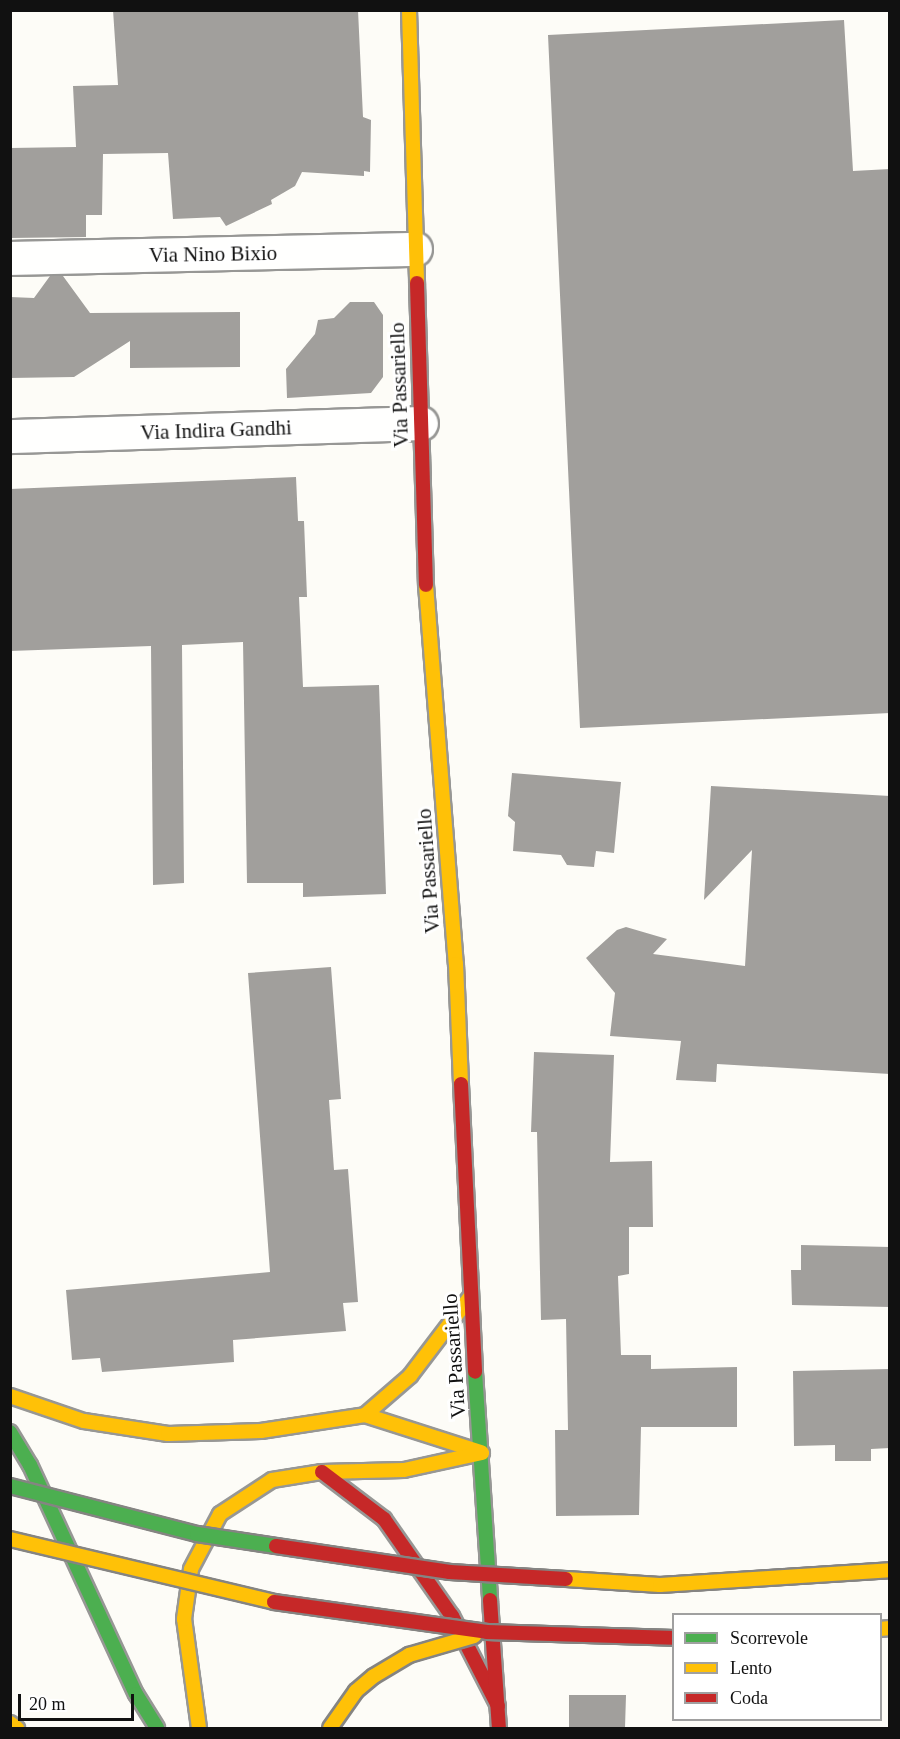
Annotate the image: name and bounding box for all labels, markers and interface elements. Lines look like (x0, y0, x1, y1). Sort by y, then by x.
street label: Via Nino Bixio (149, 240, 277, 268)
street label: Via Passariello (384, 322, 414, 448)
street label: Via Indira Gandhi (140, 415, 292, 445)
street label: Via Passariello (411, 808, 445, 934)
street label: Via Passariello (437, 1293, 471, 1419)
legend (672, 1613, 882, 1721)
text: Scorrevole (730, 1628, 808, 1648)
text: Lento (730, 1658, 772, 1678)
scale bar (21, 1682, 136, 1720)
text: Coda (730, 1688, 768, 1708)
text: 20 m (29, 1694, 66, 1714)

